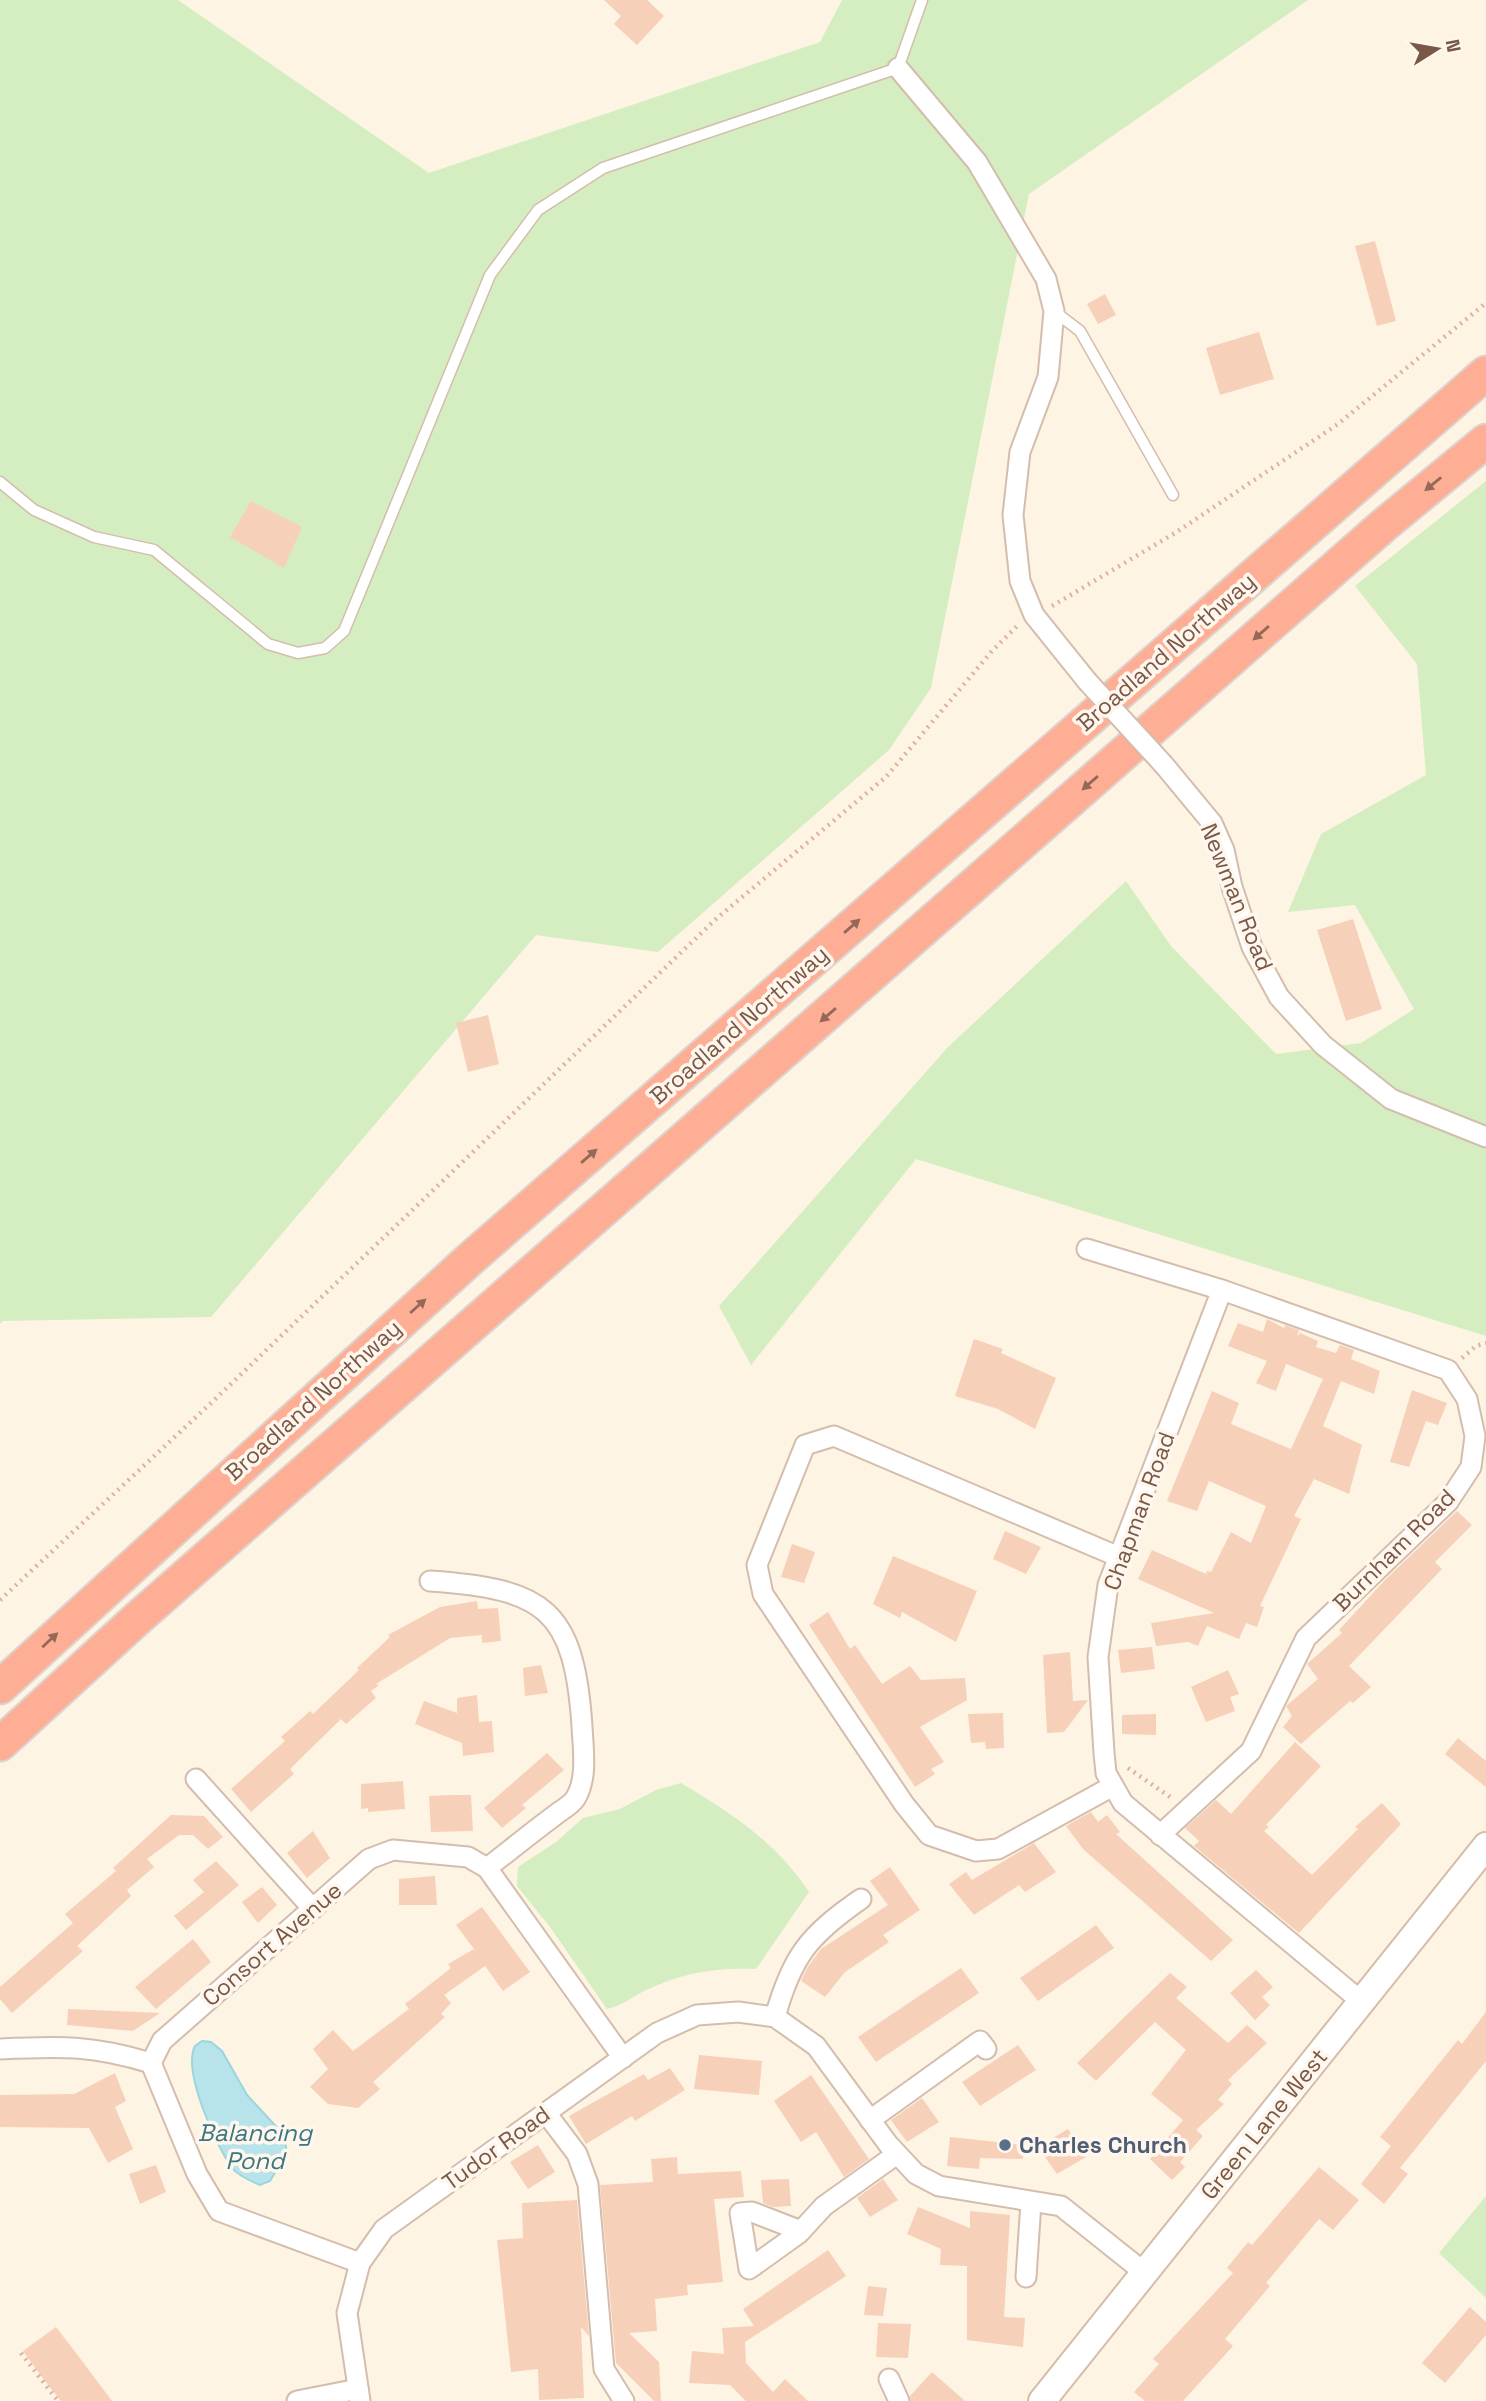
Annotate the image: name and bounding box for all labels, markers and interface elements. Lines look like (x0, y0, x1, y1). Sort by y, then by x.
north arrow (1402, 14, 1472, 84)
text: N (1440, 37, 1467, 54)
one-way arrow (1425, 477, 1443, 492)
street label: Broadland Northway (1070, 566, 1262, 738)
one-way arrow (1252, 625, 1270, 641)
one-way arrow (1082, 775, 1099, 791)
street label: Newman Road (1194, 819, 1280, 975)
one-way arrow (844, 919, 861, 934)
street label: Broadland Northway (643, 939, 835, 1111)
one-way arrow (819, 1007, 836, 1022)
one-way arrow (580, 1149, 597, 1164)
one-way arrow (409, 1298, 427, 1314)
street label: Broadland Northway (219, 1313, 407, 1487)
street label: Chapman Road (1096, 1428, 1182, 1594)
street label: Burnham Road (1326, 1482, 1462, 1618)
one-way arrow (41, 1633, 58, 1649)
street label: Consort Avenue (196, 1875, 348, 2013)
street label: Green Lane West (1194, 2042, 1334, 2206)
street label: Tudor Road (436, 2099, 556, 2197)
water label: Balancing Pond (198, 2117, 314, 2176)
place label: Charles Church (1019, 2130, 1187, 2160)
marker: Charles Church (997, 2137, 1013, 2153)

